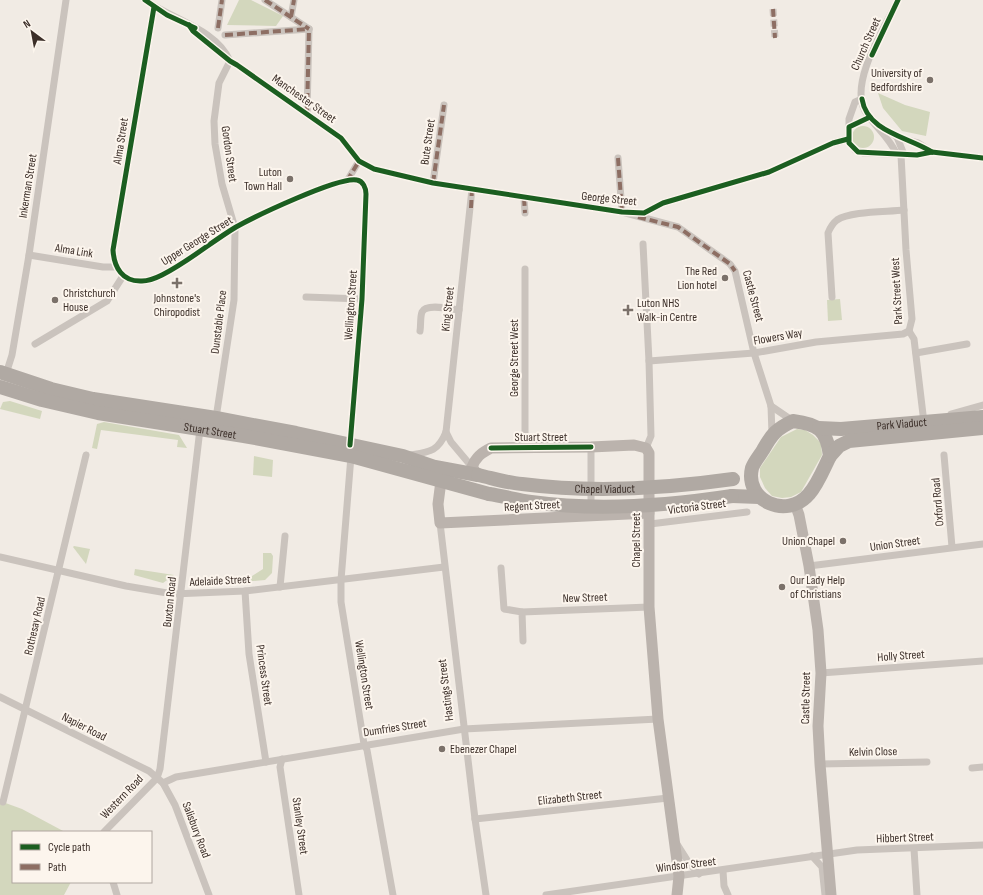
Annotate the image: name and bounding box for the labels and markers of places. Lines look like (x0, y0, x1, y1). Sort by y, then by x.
place label: University of Bedfordshire (871, 66, 923, 95)
marker: University of Bedfordshire (925, 75, 935, 85)
place label: Luton Town Hall (244, 165, 282, 194)
marker: Luton Town Hall (285, 174, 295, 184)
place label: The Red Lion hotel (678, 264, 717, 293)
marker: The Red Lion hotel (720, 273, 730, 283)
marker: Johnstone's Chiropodist (171, 277, 183, 289)
place label: Christchurch House (63, 286, 116, 315)
place label: Johnstone's Chiropodist (153, 291, 201, 320)
marker: Christchurch House (50, 295, 60, 305)
place label: Luton NHS Walk-in Centre (637, 296, 697, 325)
marker: Luton NHS Walk-in Centre (622, 304, 634, 316)
place label: Union Chapel (782, 534, 835, 549)
marker: Union Chapel (838, 536, 848, 546)
place label: Our Lady Help of Christians (790, 573, 845, 602)
marker: Our Lady Help of Christians (777, 582, 787, 592)
place label: Ebenezer Chapel (450, 742, 517, 757)
marker: Ebenezer Chapel (437, 744, 447, 754)

